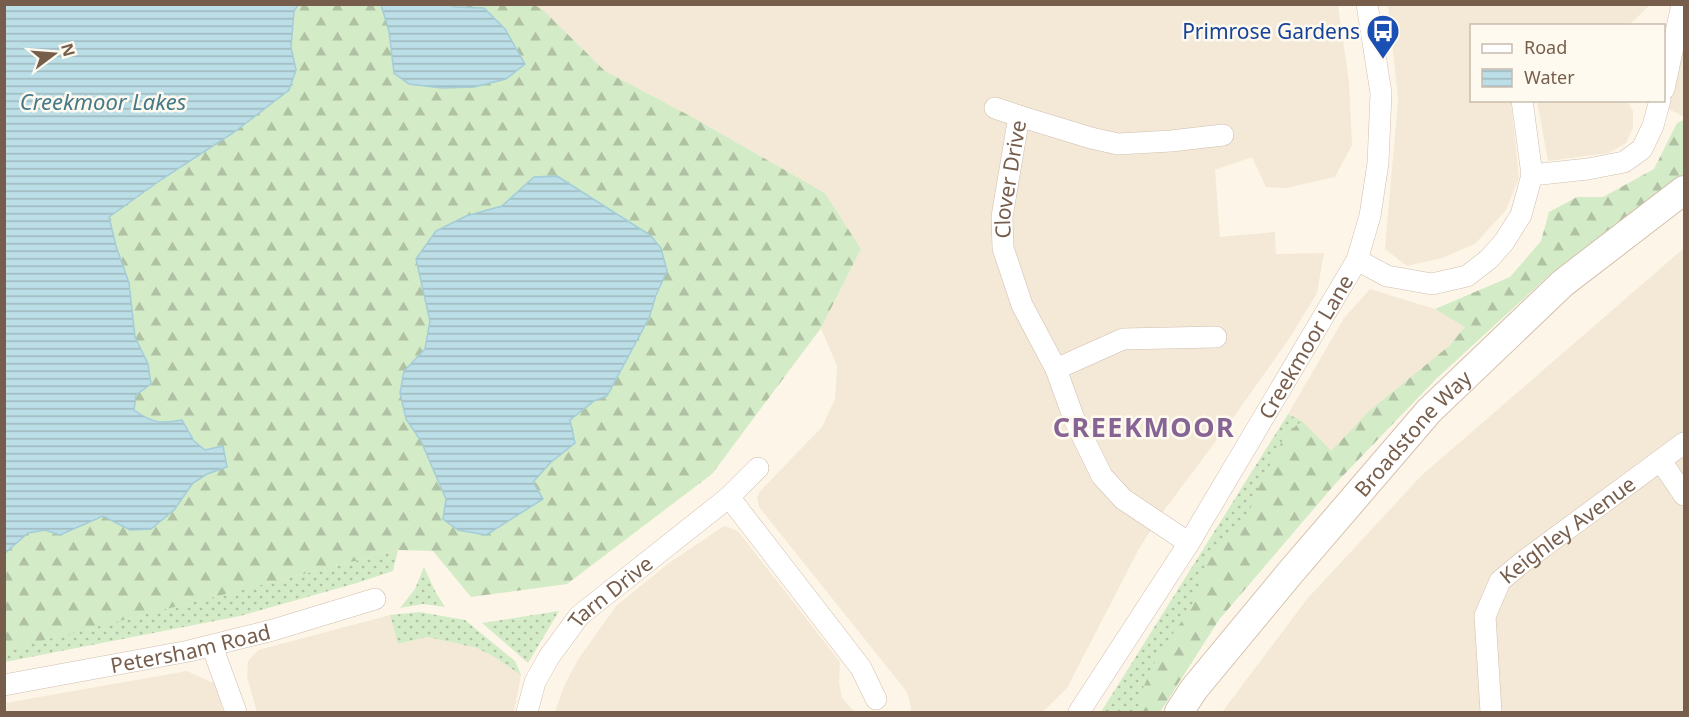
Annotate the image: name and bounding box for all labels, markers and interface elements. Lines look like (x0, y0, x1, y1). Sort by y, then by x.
bus stop icon: Primrose Gardens (1365, 13, 1401, 60)
place label: Primrose Gardens (1182, 17, 1360, 45)
north arrow (24, 24, 84, 84)
legend (1470, 24, 1665, 102)
text: Road (1524, 35, 1567, 59)
text: N (56, 41, 81, 59)
text: Water (1524, 65, 1575, 89)
water label: Creekmoor Lakes (20, 86, 187, 116)
street label: Clover Drive (988, 118, 1032, 239)
street label: Creekmoor Lane (1252, 269, 1359, 424)
street label: Broadstone Way (1348, 364, 1477, 502)
district label: CREEKMOOR (1053, 408, 1235, 445)
street label: Keighley Avenue (1494, 470, 1641, 590)
street label: Tarn Drive (561, 549, 658, 633)
street label: Petersham Road (108, 617, 273, 679)

